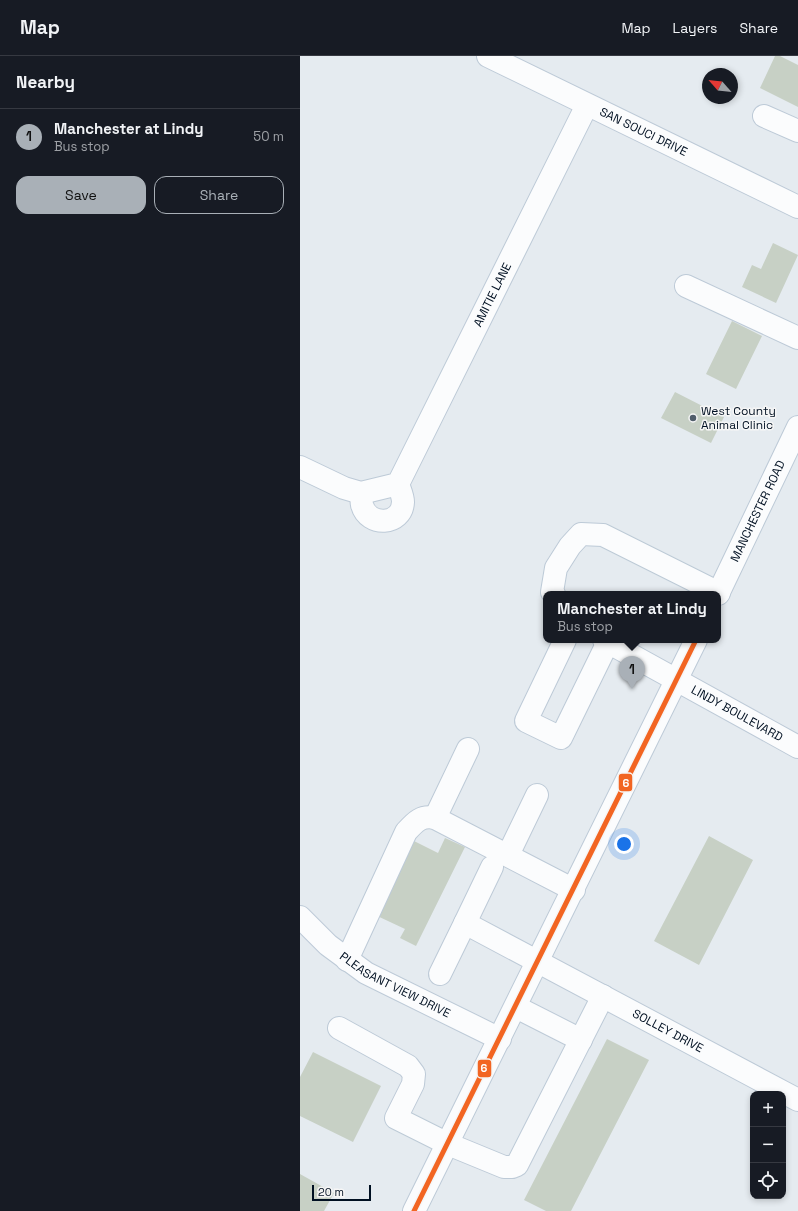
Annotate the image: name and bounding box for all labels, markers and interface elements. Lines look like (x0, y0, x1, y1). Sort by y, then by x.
text: Map (20, 15, 60, 40)
text: Map (621, 19, 651, 37)
text: Layers (673, 19, 717, 37)
text: Share (739, 19, 778, 37)
north arrow (702, 68, 738, 104)
text: Nearby (16, 71, 75, 93)
street label: SAN SOUCI DRIVE (597, 104, 690, 160)
text: Manchester at Lindy (54, 119, 203, 138)
text: 1 (26, 128, 32, 145)
text: 50 m (253, 128, 284, 145)
text: Bus stop (54, 138, 110, 155)
button: Save (16, 176, 146, 214)
button: Share (154, 176, 284, 214)
street label: AMITIE LANE (470, 260, 515, 329)
place label: West County Animal Clinic (701, 403, 776, 433)
marker: West County Animal Clinic (688, 413, 698, 423)
street label: MANCHESTER ROAD (727, 458, 789, 564)
popup (543, 591, 721, 643)
text: Manchester at Lindy (557, 599, 707, 618)
text: Bus stop (557, 618, 613, 635)
pin: 1 (619, 656, 645, 689)
street label: LINDY BOULEVARD (688, 682, 786, 745)
line badge: 6 (618, 773, 633, 792)
text: 6 (623, 776, 630, 790)
your location (614, 834, 634, 854)
street label: PLEASANT VIEW DRIVE (336, 948, 453, 1021)
street label: SOLLEY DRIVE (630, 1005, 706, 1056)
line badge: 6 (477, 1059, 492, 1078)
text: 6 (481, 1061, 488, 1075)
map controls (750, 1091, 786, 1199)
button: + (750, 1091, 786, 1127)
button: − (750, 1127, 786, 1163)
button: locate (750, 1163, 786, 1199)
scale bar (312, 1183, 371, 1202)
text: 20 m (318, 1185, 344, 1199)

